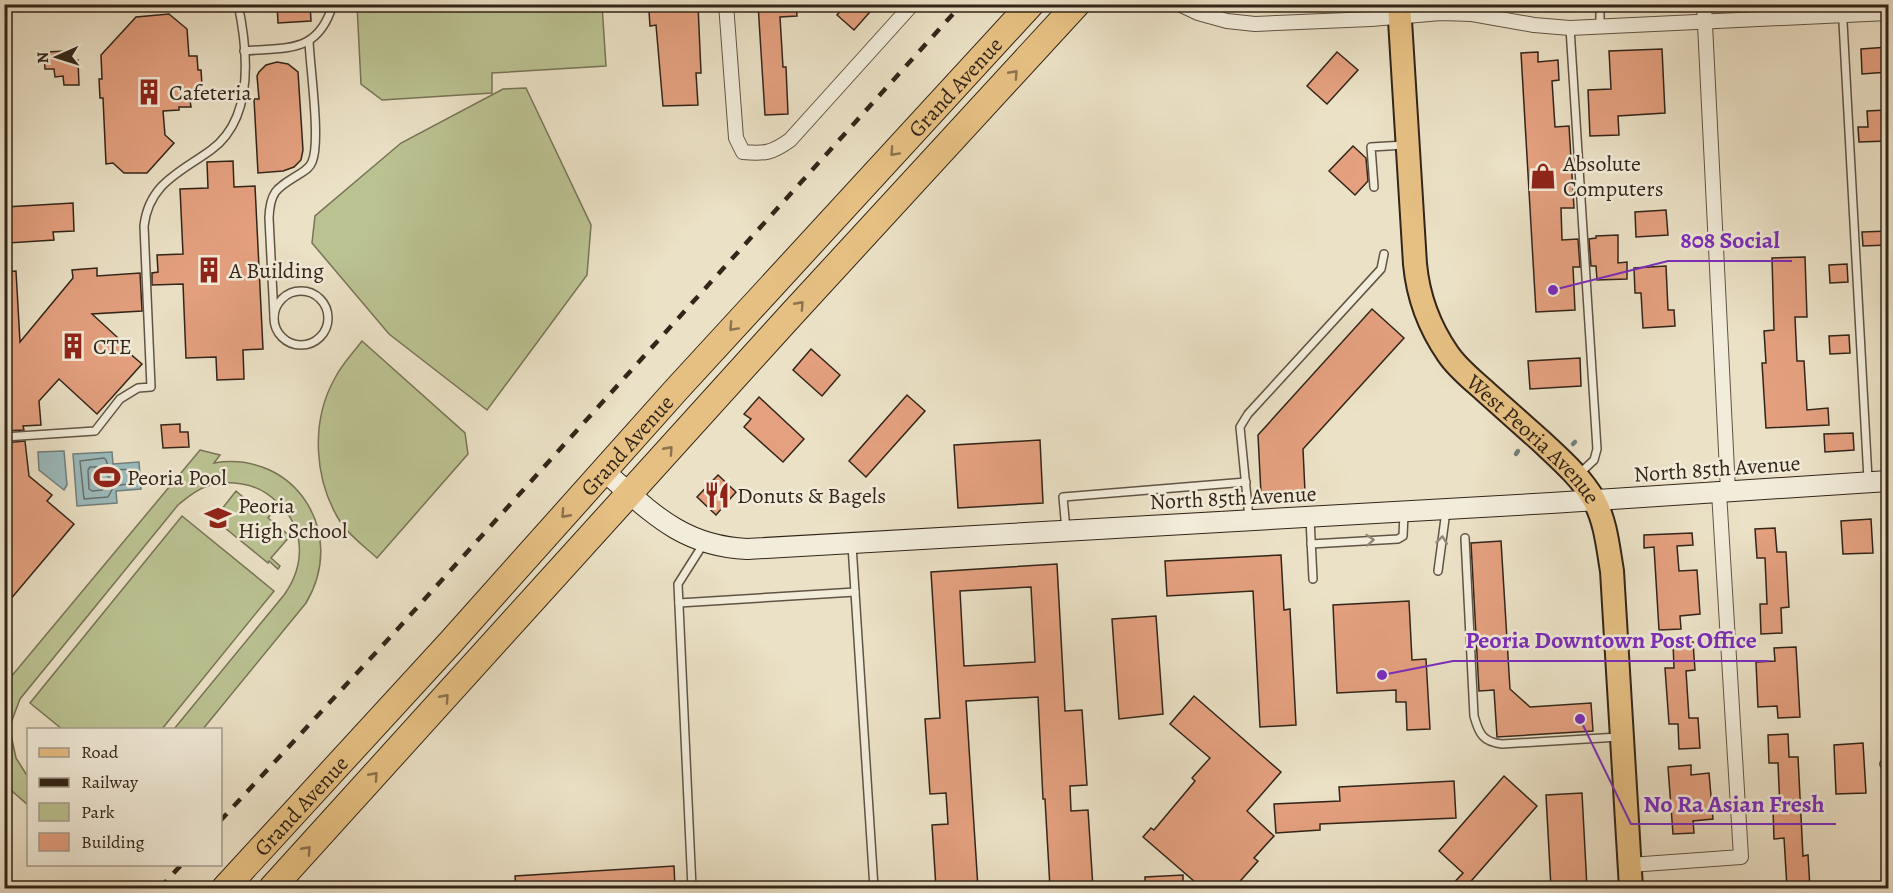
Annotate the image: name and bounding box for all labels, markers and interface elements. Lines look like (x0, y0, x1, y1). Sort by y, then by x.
north arrow (27, 27, 87, 87)
street label: Grand Avenue (902, 31, 1010, 144)
text: N (32, 51, 54, 64)
one-way arrow (1007, 70, 1018, 80)
building icon: Cafeteria (134, 77, 164, 107)
place label: Cafeteria (169, 78, 252, 108)
one-way arrow (890, 146, 901, 156)
place label: Absolute Computers (1562, 149, 1664, 204)
shop icon: Absolute Computers (1528, 161, 1558, 191)
callout: 808 Social (1668, 219, 1792, 261)
text: 808 Social (1680, 224, 1780, 256)
building icon: A Building (194, 255, 224, 285)
place label: A Building (228, 256, 324, 286)
one-way arrow (793, 301, 804, 312)
one-way arrow (730, 320, 741, 331)
building icon: CTE (58, 331, 88, 361)
place label: CTE (93, 332, 132, 362)
street label: West Peoria Avenue (1459, 367, 1607, 509)
street label: Grand Avenue (574, 389, 681, 503)
one-way arrow (662, 446, 673, 456)
street label: North 85th Avenue (1633, 448, 1801, 490)
sports icon: Peoria Pool (92, 462, 122, 492)
place label: Peoria Pool (127, 463, 227, 493)
street label: North 85th Avenue (1149, 479, 1317, 517)
restaurant icon: Donuts & Bagels (702, 480, 732, 510)
place label: Donuts & Bagels (737, 481, 886, 511)
place label: Peoria High School (238, 491, 347, 546)
school or university icon: Peoria High School (203, 503, 233, 533)
one-way arrow (561, 507, 572, 518)
one-way arrow (1365, 534, 1374, 547)
one-way arrow (1435, 535, 1448, 544)
callout: Peoria Downtown Post Office (1453, 619, 1769, 661)
text: Peoria Downtown Post Office (1465, 624, 1757, 656)
one-way arrow (438, 694, 449, 704)
legend (27, 728, 222, 866)
text: Road (81, 740, 119, 764)
street label: Grand Avenue (248, 749, 355, 863)
text: Railway (81, 770, 139, 794)
one-way arrow (366, 773, 377, 784)
callout: No Ra Asian Fresh (1631, 782, 1836, 824)
text: No Ra Asian Fresh (1643, 788, 1825, 820)
text: Park (81, 800, 115, 824)
text: Building (81, 830, 145, 854)
one-way arrow (300, 846, 311, 857)

